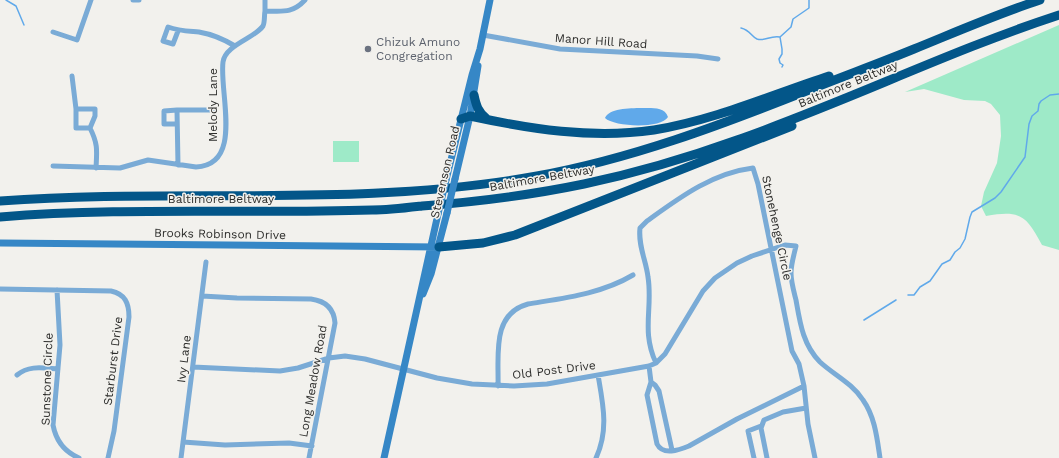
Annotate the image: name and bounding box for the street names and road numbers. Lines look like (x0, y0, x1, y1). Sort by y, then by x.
street label: Manor Hill Road (554, 31, 648, 51)
street label: Baltimore Beltway (796, 57, 901, 110)
street label: Melody Lane (206, 68, 220, 142)
street label: Stevenson Road (428, 124, 462, 220)
street label: Baltimore Beltway (488, 162, 596, 194)
street label: Stonehenge Circle (759, 174, 795, 282)
street label: Baltimore Beltway (168, 192, 275, 206)
street label: Brooks Robinson Drive (154, 226, 286, 242)
street label: Starburst Drive (101, 316, 125, 406)
street label: Long Meadow Road (296, 324, 330, 438)
street label: Sunstone Circle (38, 332, 56, 426)
street label: Ivy Lane (174, 334, 194, 384)
street label: Old Post Drive (511, 358, 597, 382)

